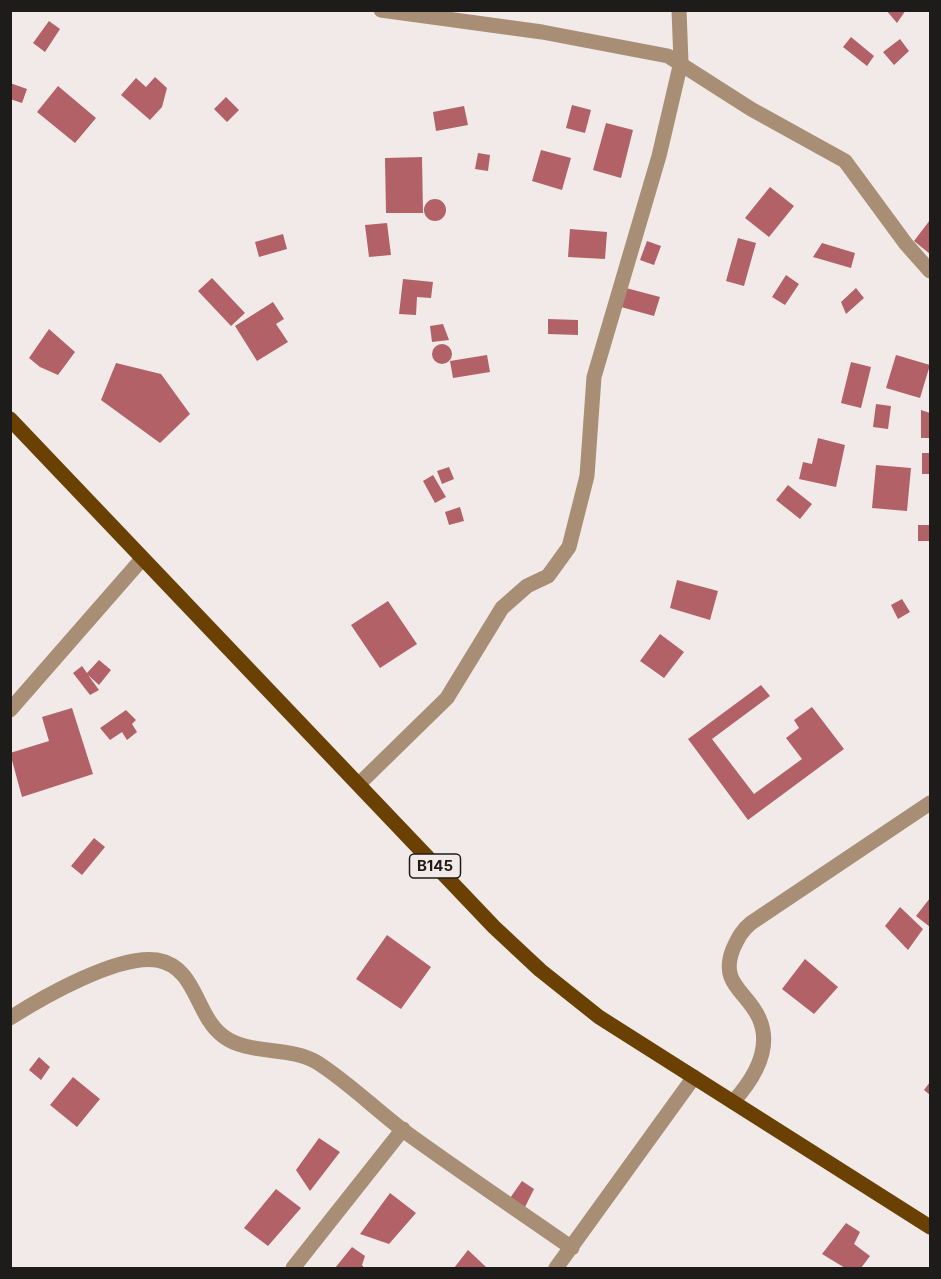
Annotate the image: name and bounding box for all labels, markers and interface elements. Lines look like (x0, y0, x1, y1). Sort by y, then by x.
road number: B145 (410, 854, 460, 878)

